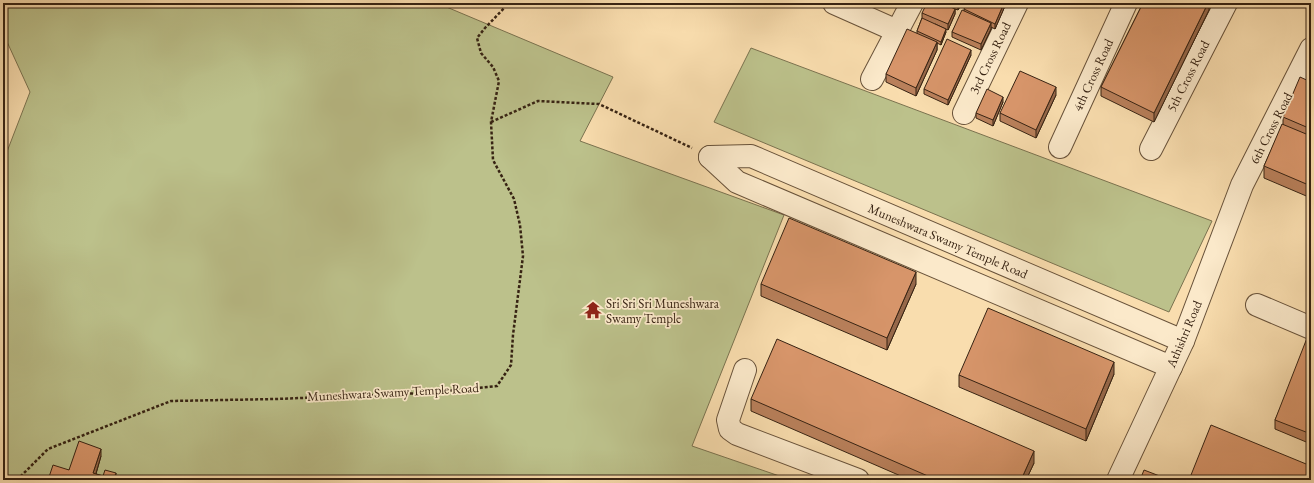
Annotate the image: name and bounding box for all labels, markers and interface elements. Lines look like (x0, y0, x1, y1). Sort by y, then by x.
street label: 3rd Cross Road (965, 19, 1015, 97)
street label: 4th Cross Road (1069, 36, 1117, 114)
street label: 5th Cross Road (1163, 37, 1213, 115)
street label: 6th Cross Road (1246, 89, 1296, 167)
street label: Muneshwara Swamy Temple Road (866, 200, 1031, 283)
place label: Sri Sri Sri Muneshwara Swamy Temple (606, 295, 720, 327)
street label: Athishri Road (1162, 298, 1206, 371)
temple icon: Sri Sri Sri Muneshwara Swamy Temple (583, 300, 603, 320)
street label: Muneshwara Swamy Temple Road (307, 379, 480, 405)

